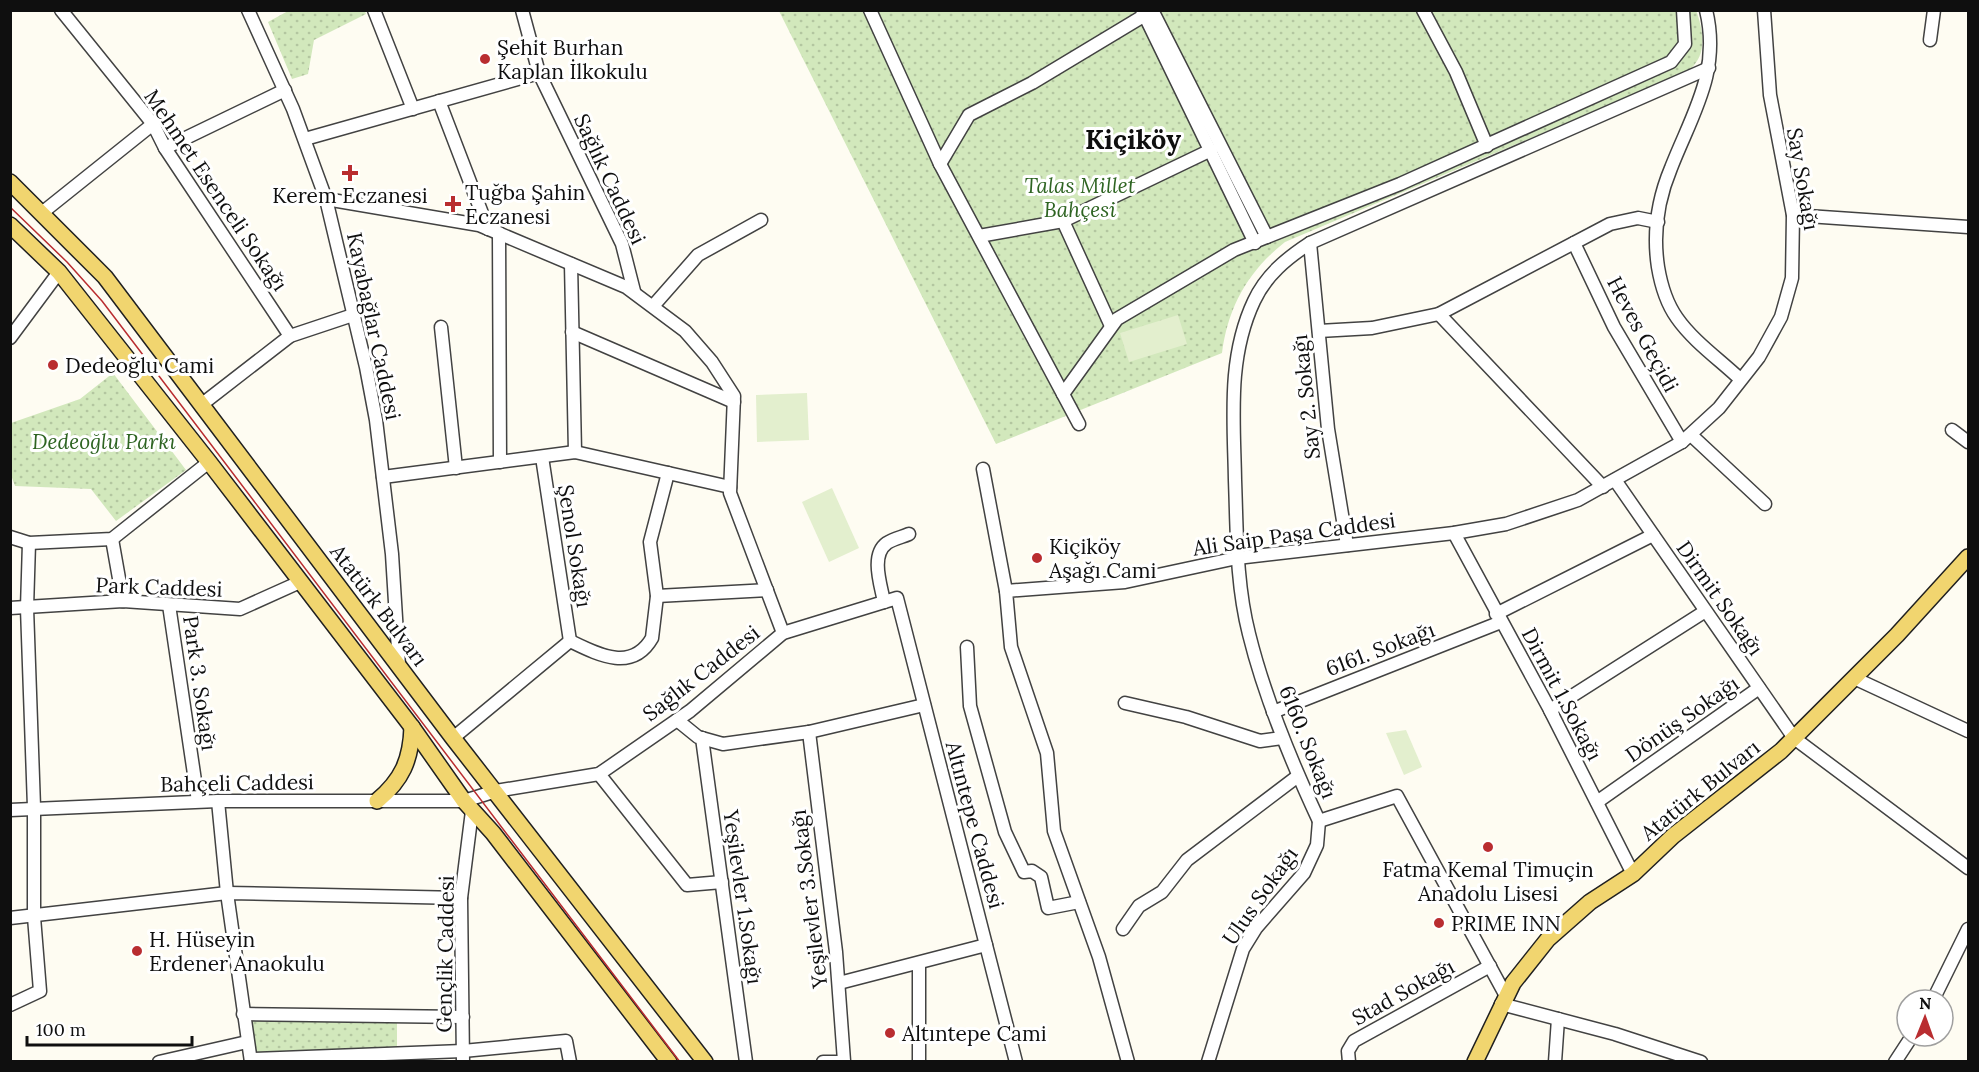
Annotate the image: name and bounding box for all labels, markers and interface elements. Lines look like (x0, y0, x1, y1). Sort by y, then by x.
place label: Şehit Burhan Kaplan İlkokulu (497, 34, 648, 85)
marker: Şehit Burhan Kaplan İlkokulu (478, 52, 492, 66)
street label: Mehmet Esenceli Sokağı (138, 84, 294, 296)
street label: Sağlık Caddesi (568, 109, 652, 249)
district label: Kiçiköy (1085, 122, 1181, 156)
street label: Say Sokağı (1781, 126, 1825, 232)
marker: Kerem Eczanesi (343, 166, 357, 180)
park label: Talas Millet Bahçesi (1024, 172, 1136, 223)
place label: Tuğba Şahin Eczanesi (465, 179, 586, 230)
place label: Kerem Eczanesi (272, 182, 428, 209)
marker: Tuğba Şahin Eczanesi (446, 197, 460, 211)
street label: Kayabağlar Caddesi (341, 230, 407, 422)
street label: Heves Geçidi (1601, 272, 1685, 397)
street label: Say 2. Sokağı (1286, 333, 1326, 461)
place label: Dedeoğlu Cami (65, 352, 214, 379)
marker: Dedeoğlu Cami (46, 358, 60, 372)
park label: Dedeoğlu Parkı (32, 428, 176, 455)
street label: Şenol Sokağı (552, 483, 598, 609)
street label: Ali Saip Paşa Caddesi (1190, 506, 1397, 562)
place label: Kiçiköy Aşağı Cami (1048, 533, 1157, 584)
street label: Dirmit Sokağı (1671, 536, 1769, 661)
street label: Atatürk Bulvarı (324, 538, 434, 671)
marker: Kiçiköy Aşağı Cami (1030, 551, 1044, 565)
street label: Park Caddesi (95, 571, 223, 603)
street label: Park 3. Sokağı (177, 614, 223, 752)
street label: 6161. Sokağı (1322, 616, 1438, 682)
street label: Sağlık Caddesi (637, 619, 765, 727)
street label: Dirmit 1.Sokağı (1516, 623, 1608, 765)
street label: Dönüş Sokağı (1620, 670, 1744, 768)
street label: 6160. Sokağı (1273, 681, 1343, 803)
street label: Atatürk Bulvarı (1634, 734, 1765, 847)
street label: Altıntepe Caddesi (939, 737, 1010, 912)
street label: Bahçeli Caddesi (160, 768, 314, 798)
street label: Yeşilevler 1.Sokağı (717, 807, 769, 986)
street label: Yeşilevler 3.Sokağı (785, 808, 833, 991)
marker: Fatma Kemal Timuçin Anadolu Lisesi (1481, 840, 1495, 854)
street label: Ulus Sokağı (1216, 842, 1304, 950)
place label: Fatma Kemal Timuçin Anadolu Lisesi (1382, 856, 1594, 907)
street label: Gençlik Caddesi (430, 875, 460, 1033)
place label: PRIME INN (1451, 910, 1561, 937)
marker: PRIME INN (1432, 916, 1446, 930)
place label: H. Hüseyin Erdener Anaokulu (149, 926, 325, 977)
marker: H. Hüseyin Erdener Anaokulu (130, 944, 144, 958)
street label: Stad Sokağı (1347, 953, 1459, 1031)
north arrow (1895, 988, 1955, 1048)
text: N (1919, 993, 1932, 1013)
scale bar (27, 1009, 192, 1047)
text: 100 m (36, 1018, 86, 1041)
place label: Altıntepe Cami (901, 1020, 1047, 1047)
marker: Altıntepe Cami (883, 1026, 897, 1040)

